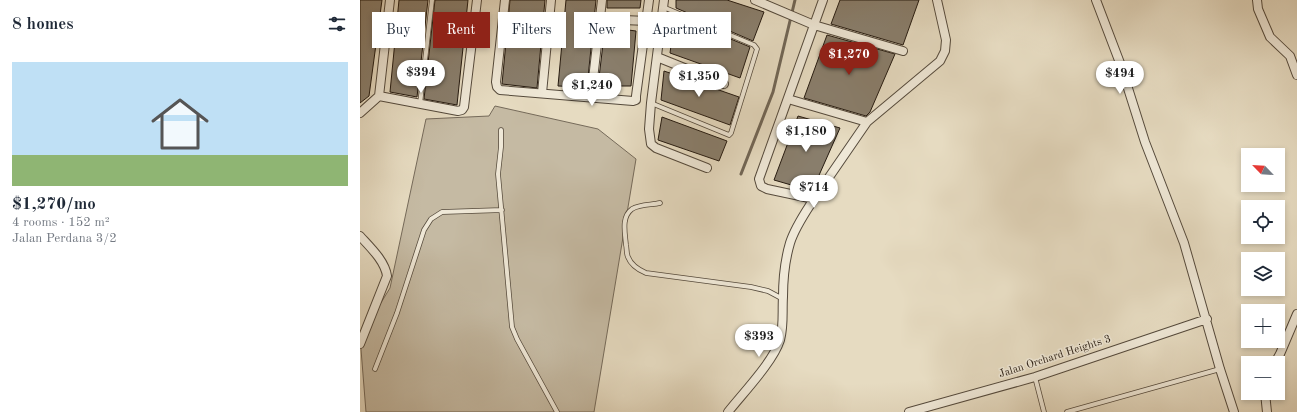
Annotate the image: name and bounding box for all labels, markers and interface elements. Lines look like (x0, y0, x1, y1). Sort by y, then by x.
chip: Buy (372, 12, 425, 48)
chip: Rent (433, 12, 490, 48)
chip: Filters (498, 12, 566, 48)
chip: New (574, 12, 630, 48)
chip: Apartment (638, 12, 731, 48)
icon: filters (326, 13, 348, 35)
text: 8 homes (12, 16, 74, 33)
pin: $1,270 (816, 42, 882, 76)
text: $1,270 (828, 48, 870, 61)
pin: $394 (397, 60, 445, 94)
pin: $494 (1096, 61, 1144, 95)
pin: $1,350 (666, 64, 732, 98)
text: $394 (406, 66, 436, 79)
text: $494 (1105, 67, 1135, 80)
text: $1,350 (678, 70, 720, 83)
pin: $1,240 (559, 73, 625, 107)
text: $1,240 (571, 79, 613, 92)
icon: home (144, 88, 216, 160)
pin: $1,180 (773, 119, 839, 153)
text: $1,180 (785, 125, 827, 138)
north arrow (1241, 148, 1285, 192)
map controls (1241, 148, 1285, 400)
pin: $714 (790, 175, 838, 209)
text: $714 (799, 181, 829, 194)
text: $1,270/mo (12, 196, 96, 213)
button: locate (1241, 200, 1285, 244)
text: 4 rooms · 152 m² (12, 216, 110, 229)
text: Jalan Perdana 3/2 (12, 232, 117, 245)
button: layers (1241, 252, 1285, 296)
button: + (1241, 304, 1285, 348)
pin: $393 (735, 324, 783, 358)
text: $393 (744, 330, 774, 343)
street label: Jalan Orchard Heights 3 (998, 334, 1112, 380)
button: − (1241, 356, 1285, 400)

